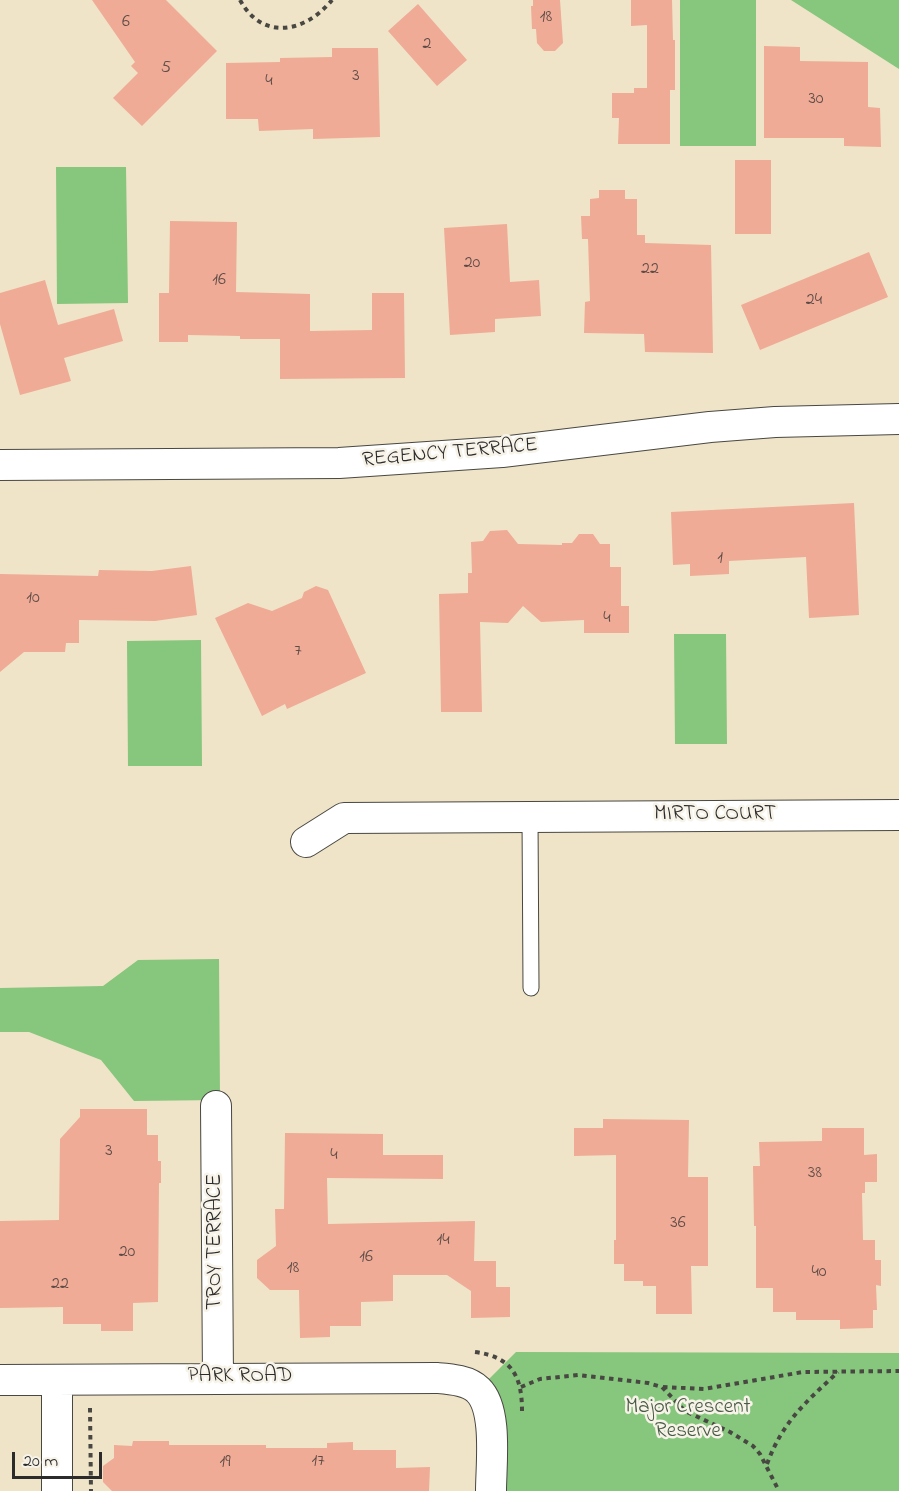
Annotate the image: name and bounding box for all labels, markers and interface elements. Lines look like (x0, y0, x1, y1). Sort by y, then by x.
house number: 18 (540, 7, 552, 29)
house number: 6 (122, 12, 130, 34)
house number: 2 (423, 34, 431, 56)
house number: 5 (161, 58, 171, 80)
house number: 3 (352, 66, 360, 88)
house number: 4 (265, 71, 273, 93)
house number: 30 (808, 89, 824, 111)
house number: 20 (464, 253, 480, 275)
house number: 22 (641, 259, 659, 281)
house number: 16 (212, 270, 226, 292)
house number: 24 (806, 290, 822, 312)
street label: REGENCY TERRACE (361, 434, 539, 474)
house number: 1 (717, 548, 723, 570)
house number: 10 (26, 588, 40, 610)
house number: 4 (603, 608, 611, 630)
house number: 7 (294, 641, 302, 663)
street label: MIRTO COURT (654, 803, 776, 829)
house number: 3 (105, 1141, 113, 1163)
house number: 4 (330, 1145, 338, 1167)
house number: 38 (808, 1163, 822, 1185)
street label: TROY TERRACE (204, 1174, 230, 1310)
house number: 36 (670, 1213, 686, 1235)
house number: 14 (436, 1230, 450, 1252)
house number: 20 (119, 1242, 135, 1264)
house number: 16 (359, 1247, 373, 1269)
house number: 18 (287, 1258, 299, 1280)
house number: 40 (811, 1262, 827, 1284)
house number: 22 (51, 1274, 69, 1296)
street label: PARK ROAD (188, 1365, 292, 1391)
park label: Major Crescent Reserve (625, 1396, 751, 1446)
scale bar (15, 1440, 105, 1478)
text: 20 m (23, 1449, 58, 1475)
house number: 17 (311, 1451, 325, 1473)
house number: 19 (219, 1452, 231, 1474)

